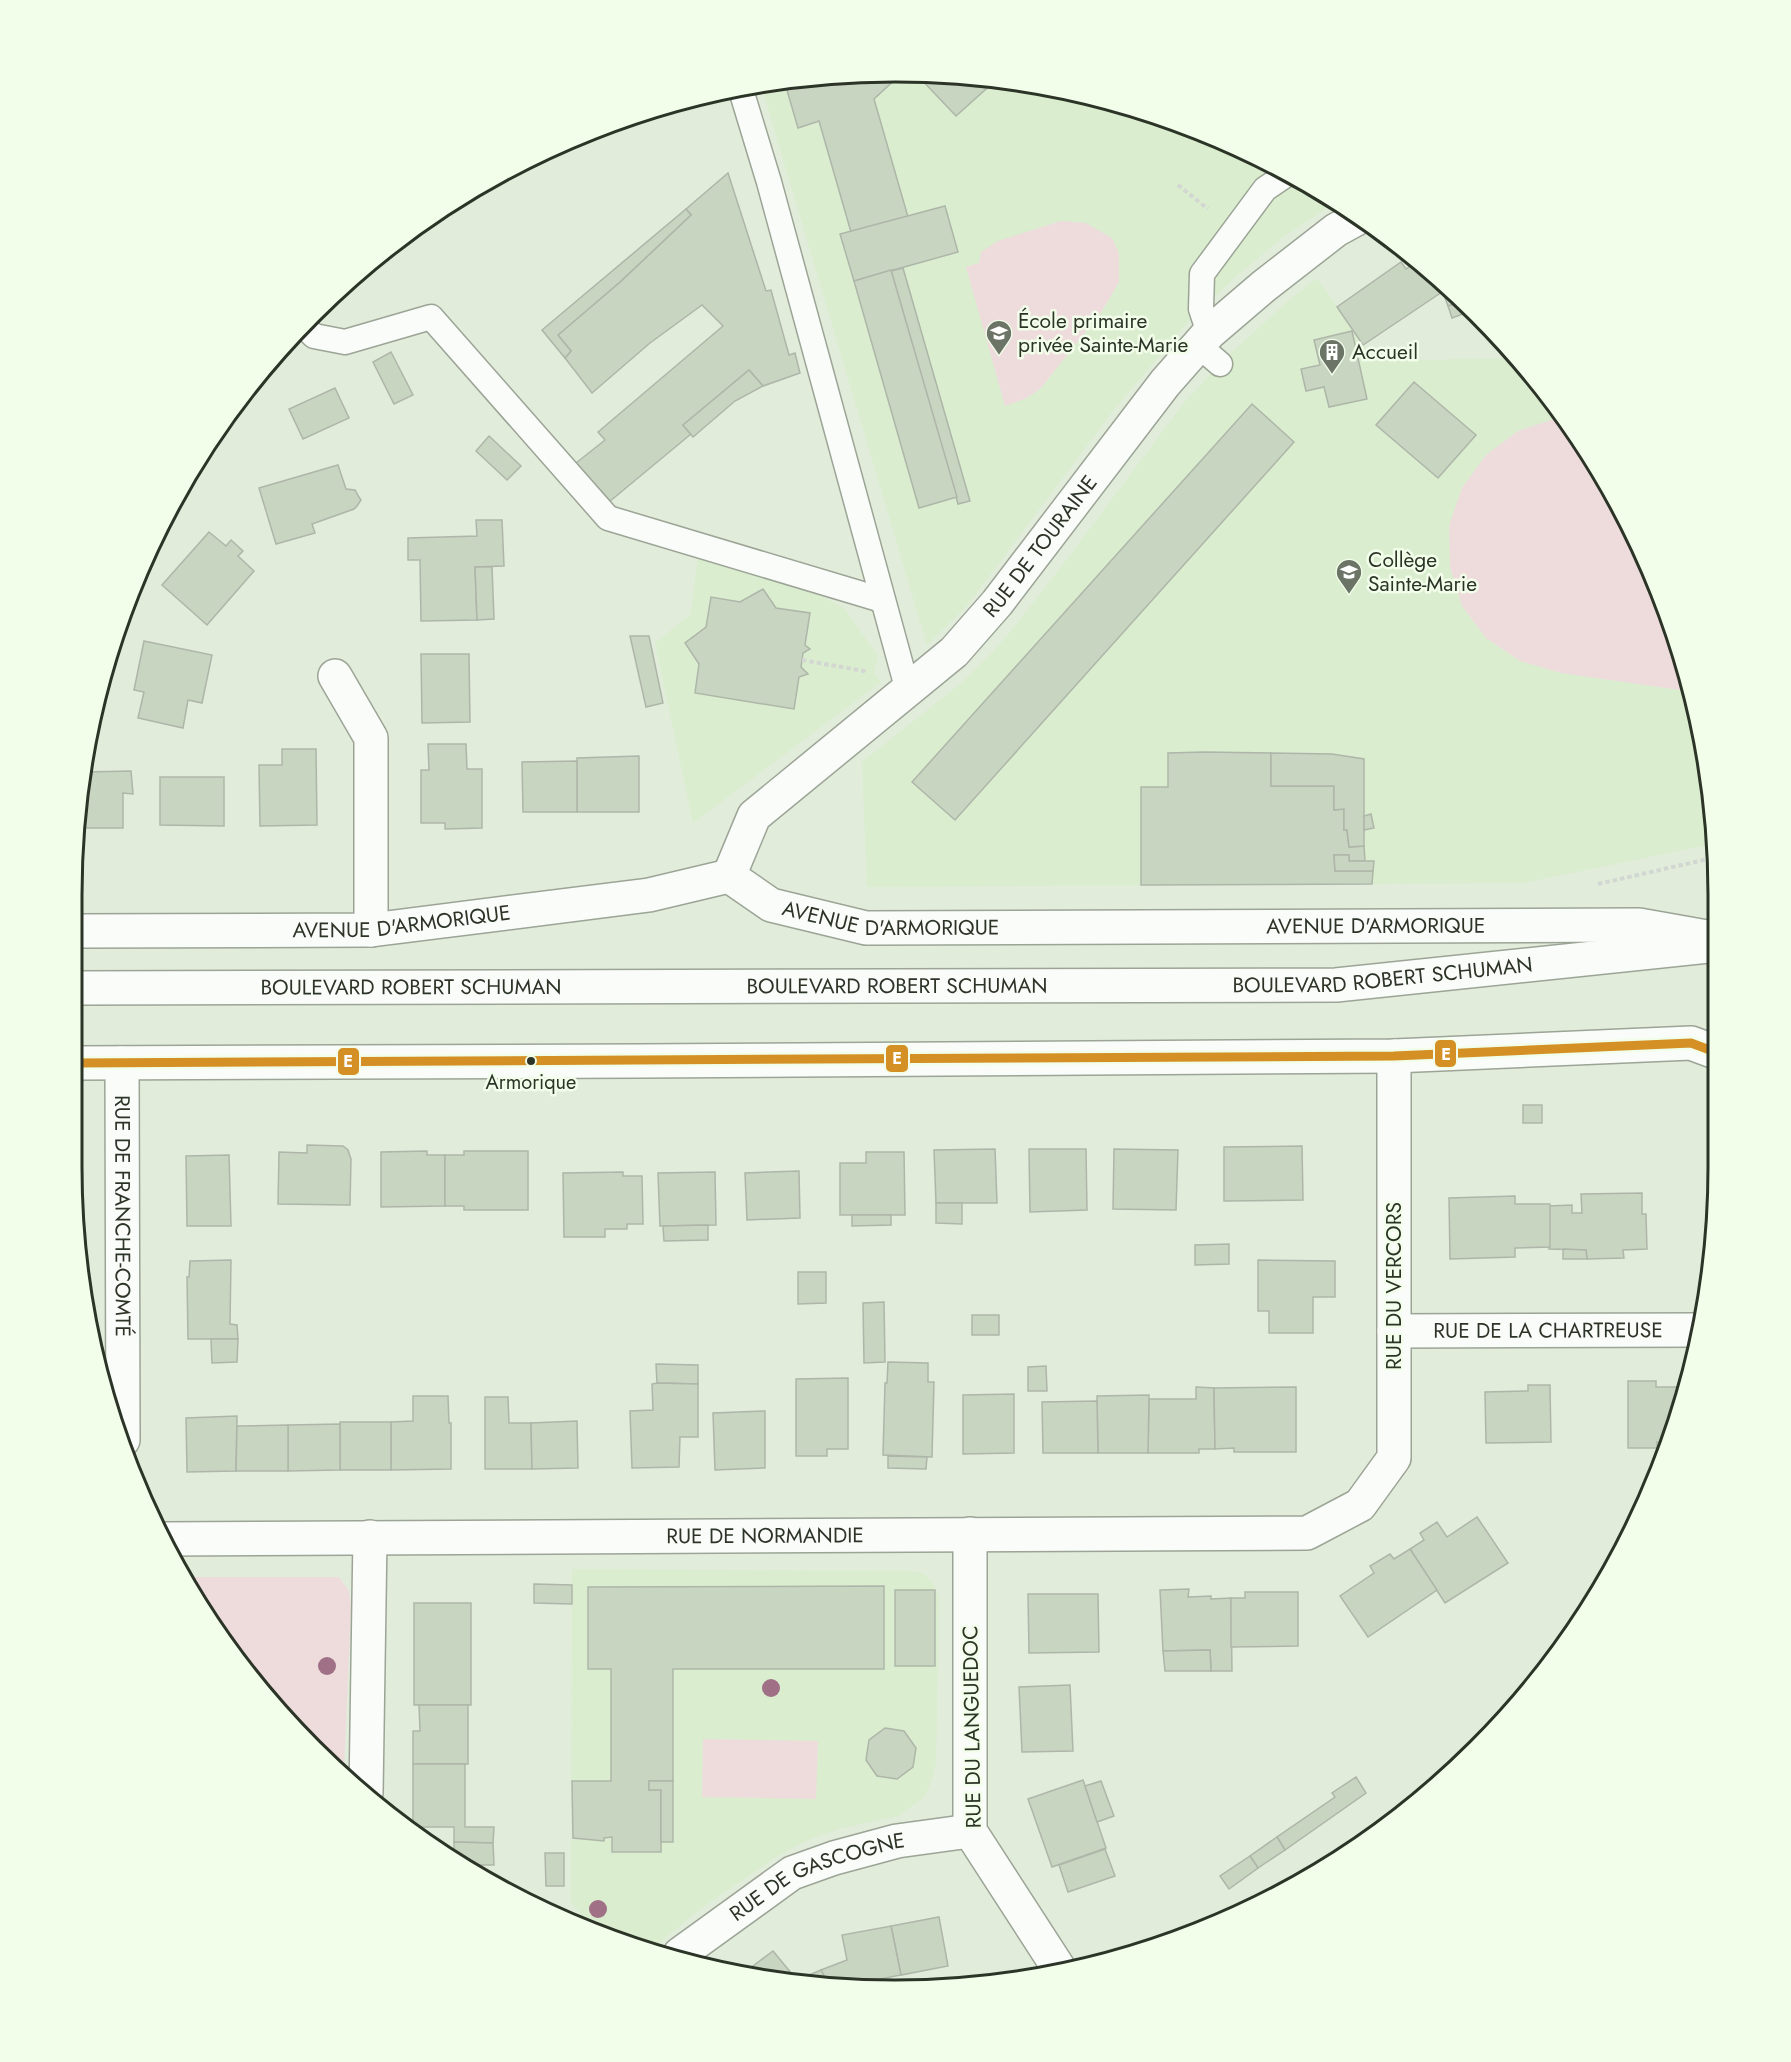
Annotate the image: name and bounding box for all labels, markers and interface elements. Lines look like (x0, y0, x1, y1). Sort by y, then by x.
place label: École primaire privée Sainte-Marie (1018, 306, 1189, 360)
school or university icon: École primaire privée Sainte-Marie (984, 318, 1014, 356)
building icon: Accueil (1317, 337, 1347, 375)
place label: Accueil (1352, 337, 1418, 367)
street label: RUE DE TOURAINE (976, 469, 1104, 624)
place label: Collège Sainte-Marie (1368, 545, 1477, 599)
school or university icon: Collège Sainte-Marie (1334, 557, 1364, 595)
street label: AVENUE D'ARMORIQUE (779, 893, 999, 943)
street label: AVENUE D'ARMORIQUE (292, 898, 512, 945)
street label: AVENUE D'ARMORIQUE (1266, 911, 1485, 941)
street label: BOULEVARD ROBERT SCHUMAN (1232, 950, 1534, 1000)
street label: BOULEVARD ROBERT SCHUMAN (746, 971, 1048, 1001)
street label: BOULEVARD ROBERT SCHUMAN (260, 972, 562, 1003)
line badge: E (1434, 1039, 1457, 1068)
text: E (1441, 1043, 1451, 1066)
line badge: E (885, 1044, 909, 1073)
line badge: E (337, 1047, 360, 1076)
text: E (892, 1047, 902, 1070)
text: E (343, 1050, 353, 1073)
marker: Armorique (525, 1055, 537, 1067)
place label: Armorique (486, 1068, 576, 1097)
street label: RUE DE FRANCHE-COMTÉ (107, 1095, 138, 1337)
street label: RUE DU VERCORS (1379, 1202, 1409, 1370)
street label: RUE DE LA CHARTREUSE (1433, 1315, 1663, 1346)
street label: RUE DE NORMANDIE (666, 1520, 864, 1551)
street label: RUE DU LANGUEDOC (955, 1625, 989, 1829)
street label: RUE DE GASCOGNE (723, 1825, 906, 1928)

